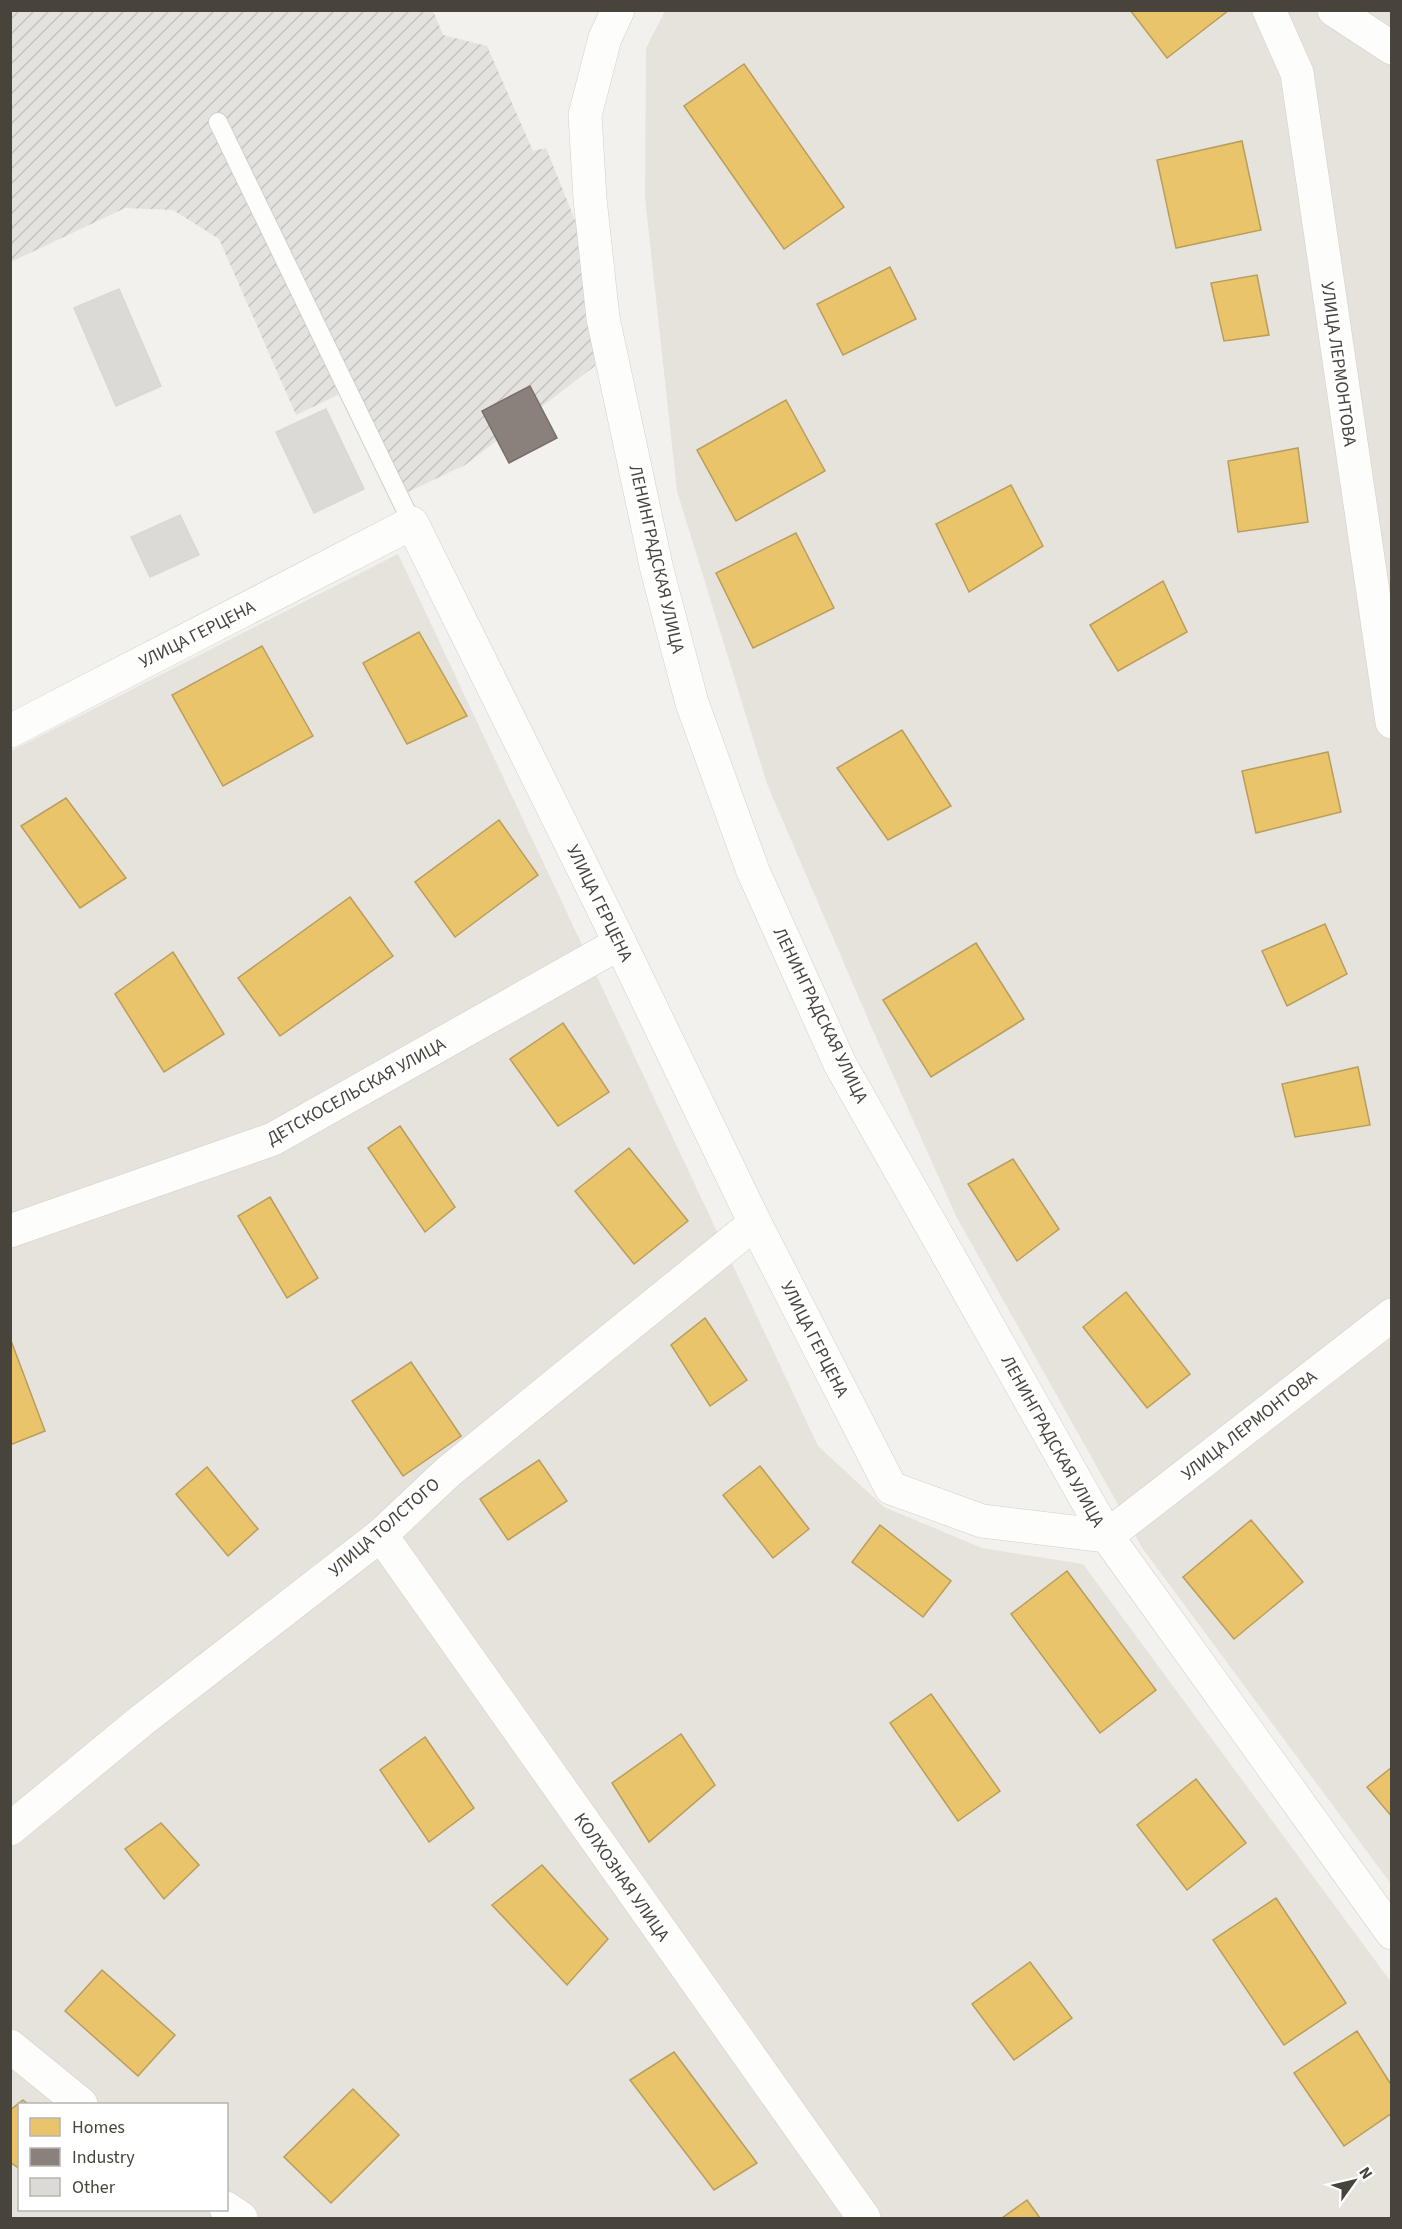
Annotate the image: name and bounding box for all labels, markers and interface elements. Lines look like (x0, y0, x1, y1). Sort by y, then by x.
street label: УЛИЦА ЛЕРМОНТОВА (1315, 280, 1362, 448)
street label: ЛЕНИНГРАДСКАЯ УЛИЦА (623, 462, 690, 656)
street label: УЛИЦА ГЕРЦЕНА (135, 594, 260, 674)
street label: УЛИЦА ГЕРЦЕНА (560, 841, 639, 966)
street label: ЛЕНИНГРАДСКАЯ УЛИЦА (767, 923, 874, 1108)
street label: ДЕТСКОСЕЛЬСКАЯ УЛИЦА (262, 1032, 450, 1151)
street label: УЛИЦА ГЕРЦЕНА (775, 1277, 855, 1402)
street label: ЛЕНИНГРАДСКАЯ УЛИЦА (995, 1351, 1110, 1532)
street label: УЛИЦА ЛЕРМОНТОВА (1176, 1364, 1322, 1486)
street label: УЛИЦА ТОЛСТОГО (323, 1472, 445, 1583)
street label: КОЛХОЗНАЯ УЛИЦА (568, 1808, 675, 1947)
legend (18, 2103, 228, 2211)
text: Homes (72, 2115, 125, 2140)
text: Industry (72, 2145, 135, 2170)
north arrow (1324, 2151, 1384, 2211)
text: N (1354, 2163, 1378, 2184)
text: Other (72, 2175, 116, 2200)

